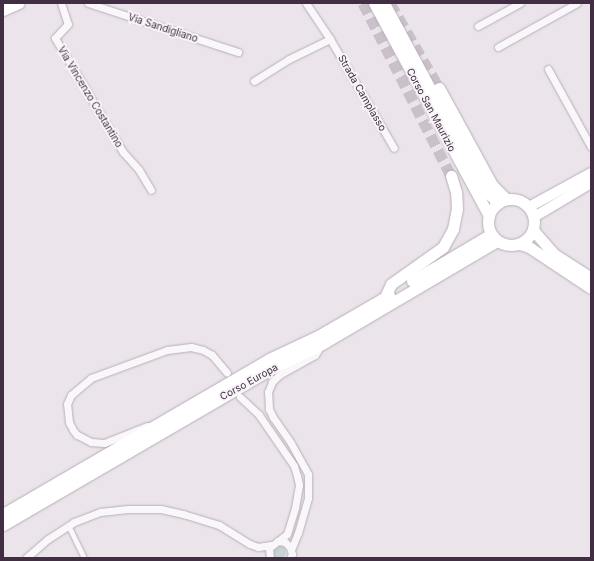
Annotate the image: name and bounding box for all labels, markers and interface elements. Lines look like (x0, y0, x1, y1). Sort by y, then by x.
street label: Via Sandigliano (127, 11, 199, 45)
street label: Via Vincenzo Costantino (55, 44, 125, 150)
street label: Strada Camplasso (335, 53, 389, 133)
street label: Corso San Maurizio (404, 66, 458, 154)
street label: Corso Europa (218, 361, 280, 403)

